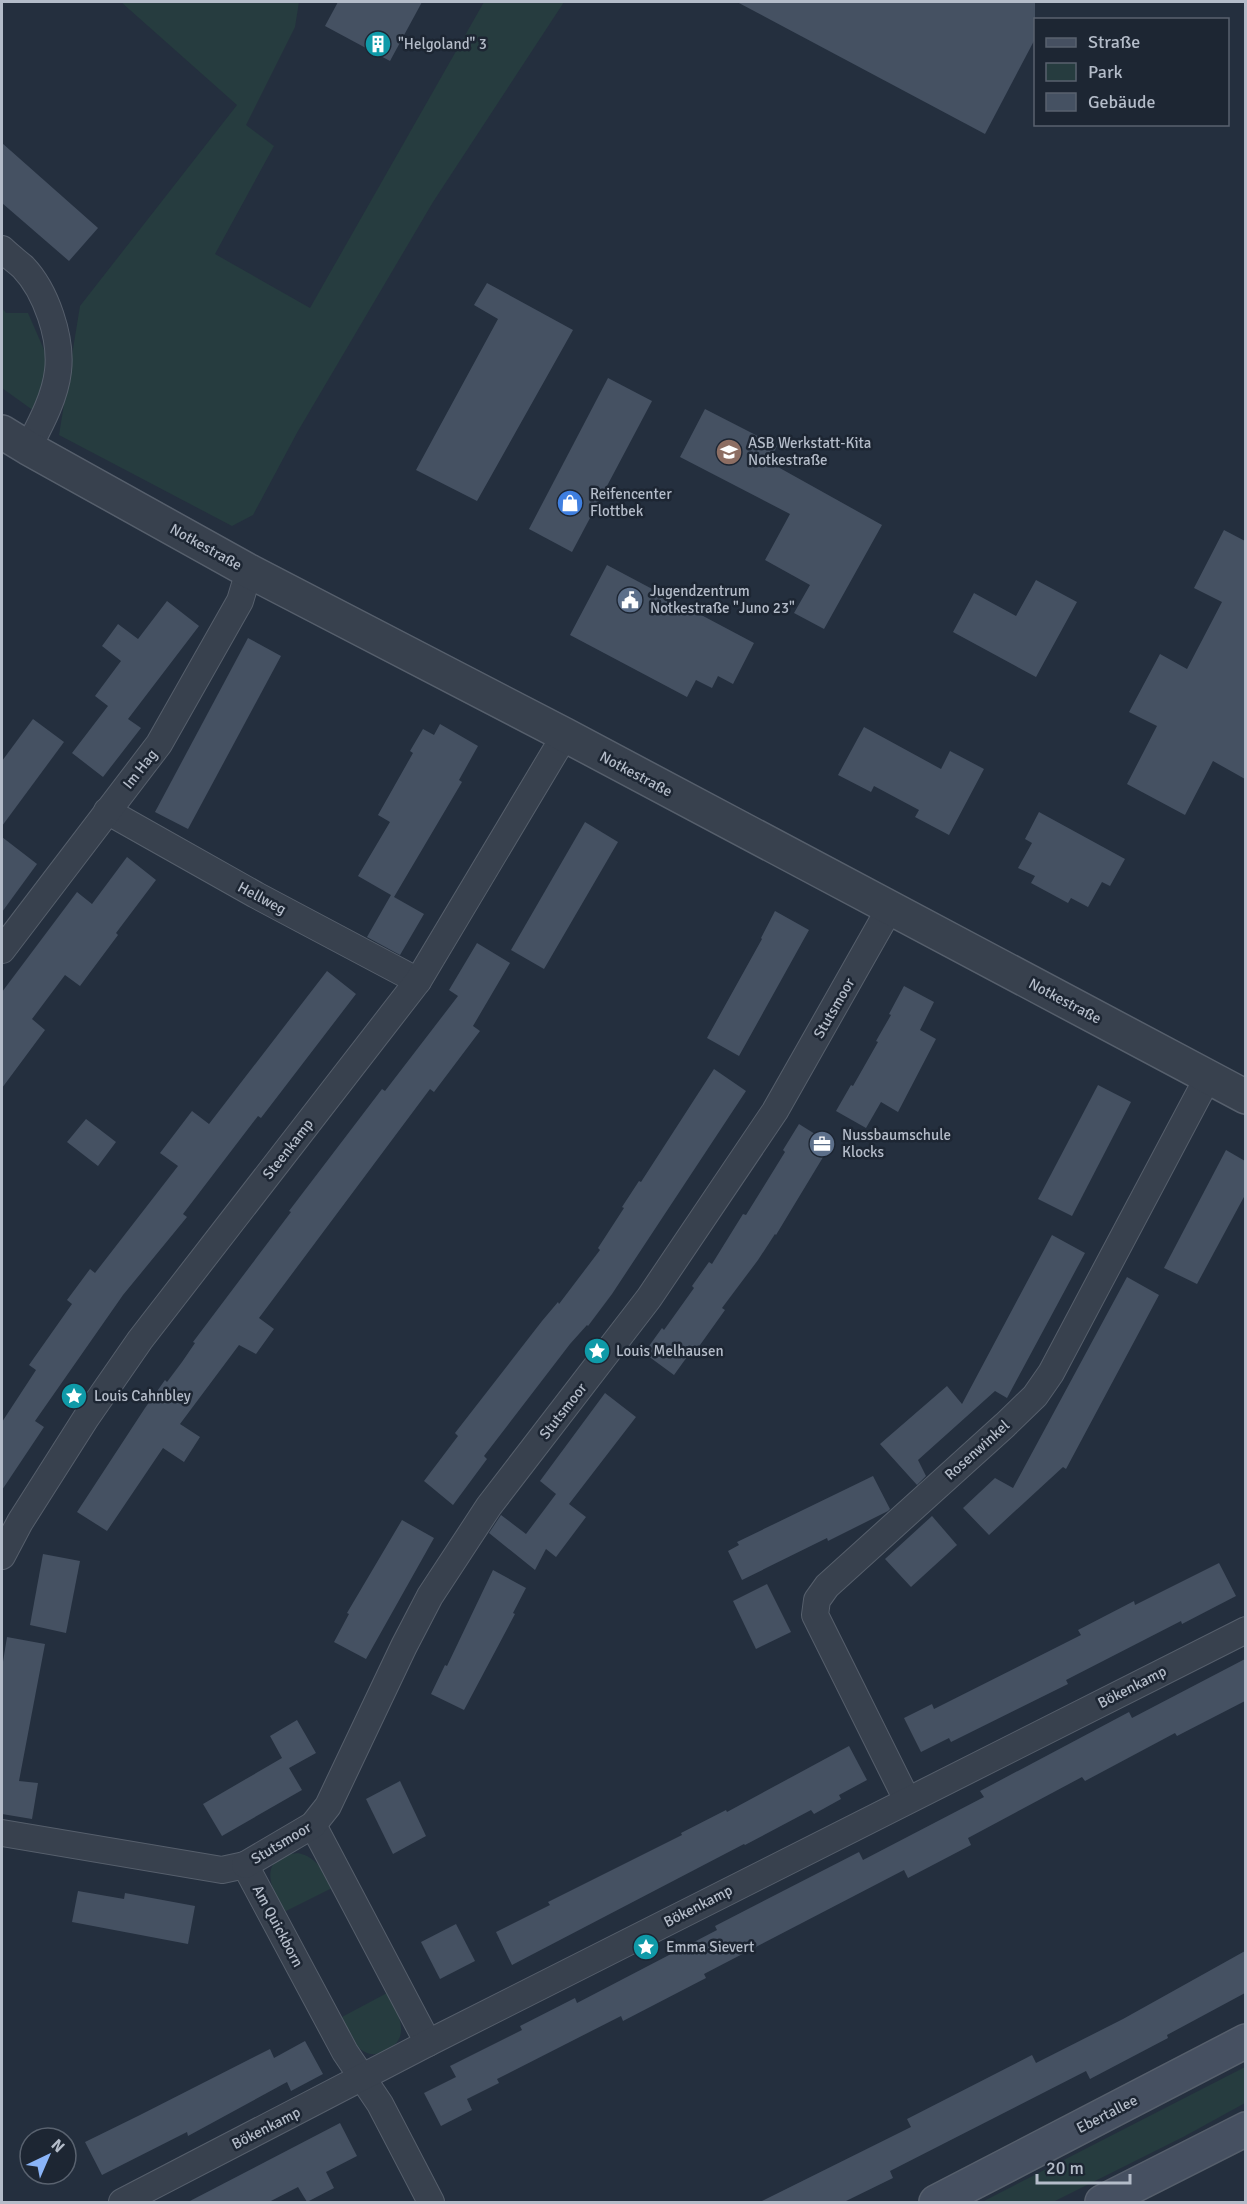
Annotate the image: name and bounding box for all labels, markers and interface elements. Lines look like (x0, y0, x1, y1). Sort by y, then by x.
legend (1034, 18, 1229, 126)
building icon: "Helgoland" 3 (363, 29, 393, 59)
text: Straße (1088, 31, 1140, 53)
place label: "Helgoland" 3 (398, 35, 487, 53)
text: Park (1088, 61, 1123, 83)
text: Gebäude (1088, 91, 1156, 113)
place label: ASB Werkstatt-Kita Notkestraße (748, 434, 871, 469)
school or university icon: ASB Werkstatt-Kita Notkestraße (714, 437, 744, 467)
place label: Reifencenter Flottbek (590, 485, 672, 520)
shop icon: Reifencenter Flottbek (555, 488, 585, 518)
street label: Notkestraße (167, 520, 245, 574)
place label: Jugendzentrum Notkestraße "Juno 23" (650, 582, 795, 617)
public building icon: Jugendzentrum Notkestraße "Juno 23" (615, 585, 645, 615)
street label: Im Hag (119, 746, 161, 792)
street label: Notkestraße (597, 747, 675, 801)
street label: Hellweg (235, 878, 289, 918)
street label: Stutsmoor (810, 974, 859, 1041)
street label: Notkestraße (1026, 974, 1104, 1028)
street label: Steenkamp (259, 1115, 317, 1183)
place label: Nussbaumschule Klocks (842, 1126, 951, 1161)
office icon: Nussbaumschule Klocks (807, 1129, 837, 1159)
place icon: Louis Melhausen (582, 1336, 612, 1366)
place label: Louis Melhausen (616, 1342, 724, 1360)
street label: Stutsmoor (535, 1379, 591, 1443)
place icon: Louis Cahnbley (59, 1381, 89, 1411)
place label: Louis Cahnbley (94, 1387, 191, 1405)
street label: Rosenwinkel (941, 1416, 1013, 1484)
street label: Bökenkamp (1095, 1662, 1169, 1712)
street label: Stutsmoor (248, 1818, 315, 1868)
street label: Bökenkamp (661, 1881, 735, 1931)
street label: Am Quickborn (249, 1882, 307, 1970)
place icon: Emma Sievert (631, 1932, 661, 1962)
place label: Emma Sievert (666, 1938, 754, 1956)
street label: Ebertallee (1073, 2091, 1141, 2137)
street label: Bökenkamp (229, 2103, 303, 2153)
north arrow (18, 2126, 78, 2186)
text: N (47, 2135, 69, 2157)
scale bar (1037, 2147, 1130, 2185)
text: 20 m (1046, 2157, 1084, 2179)

